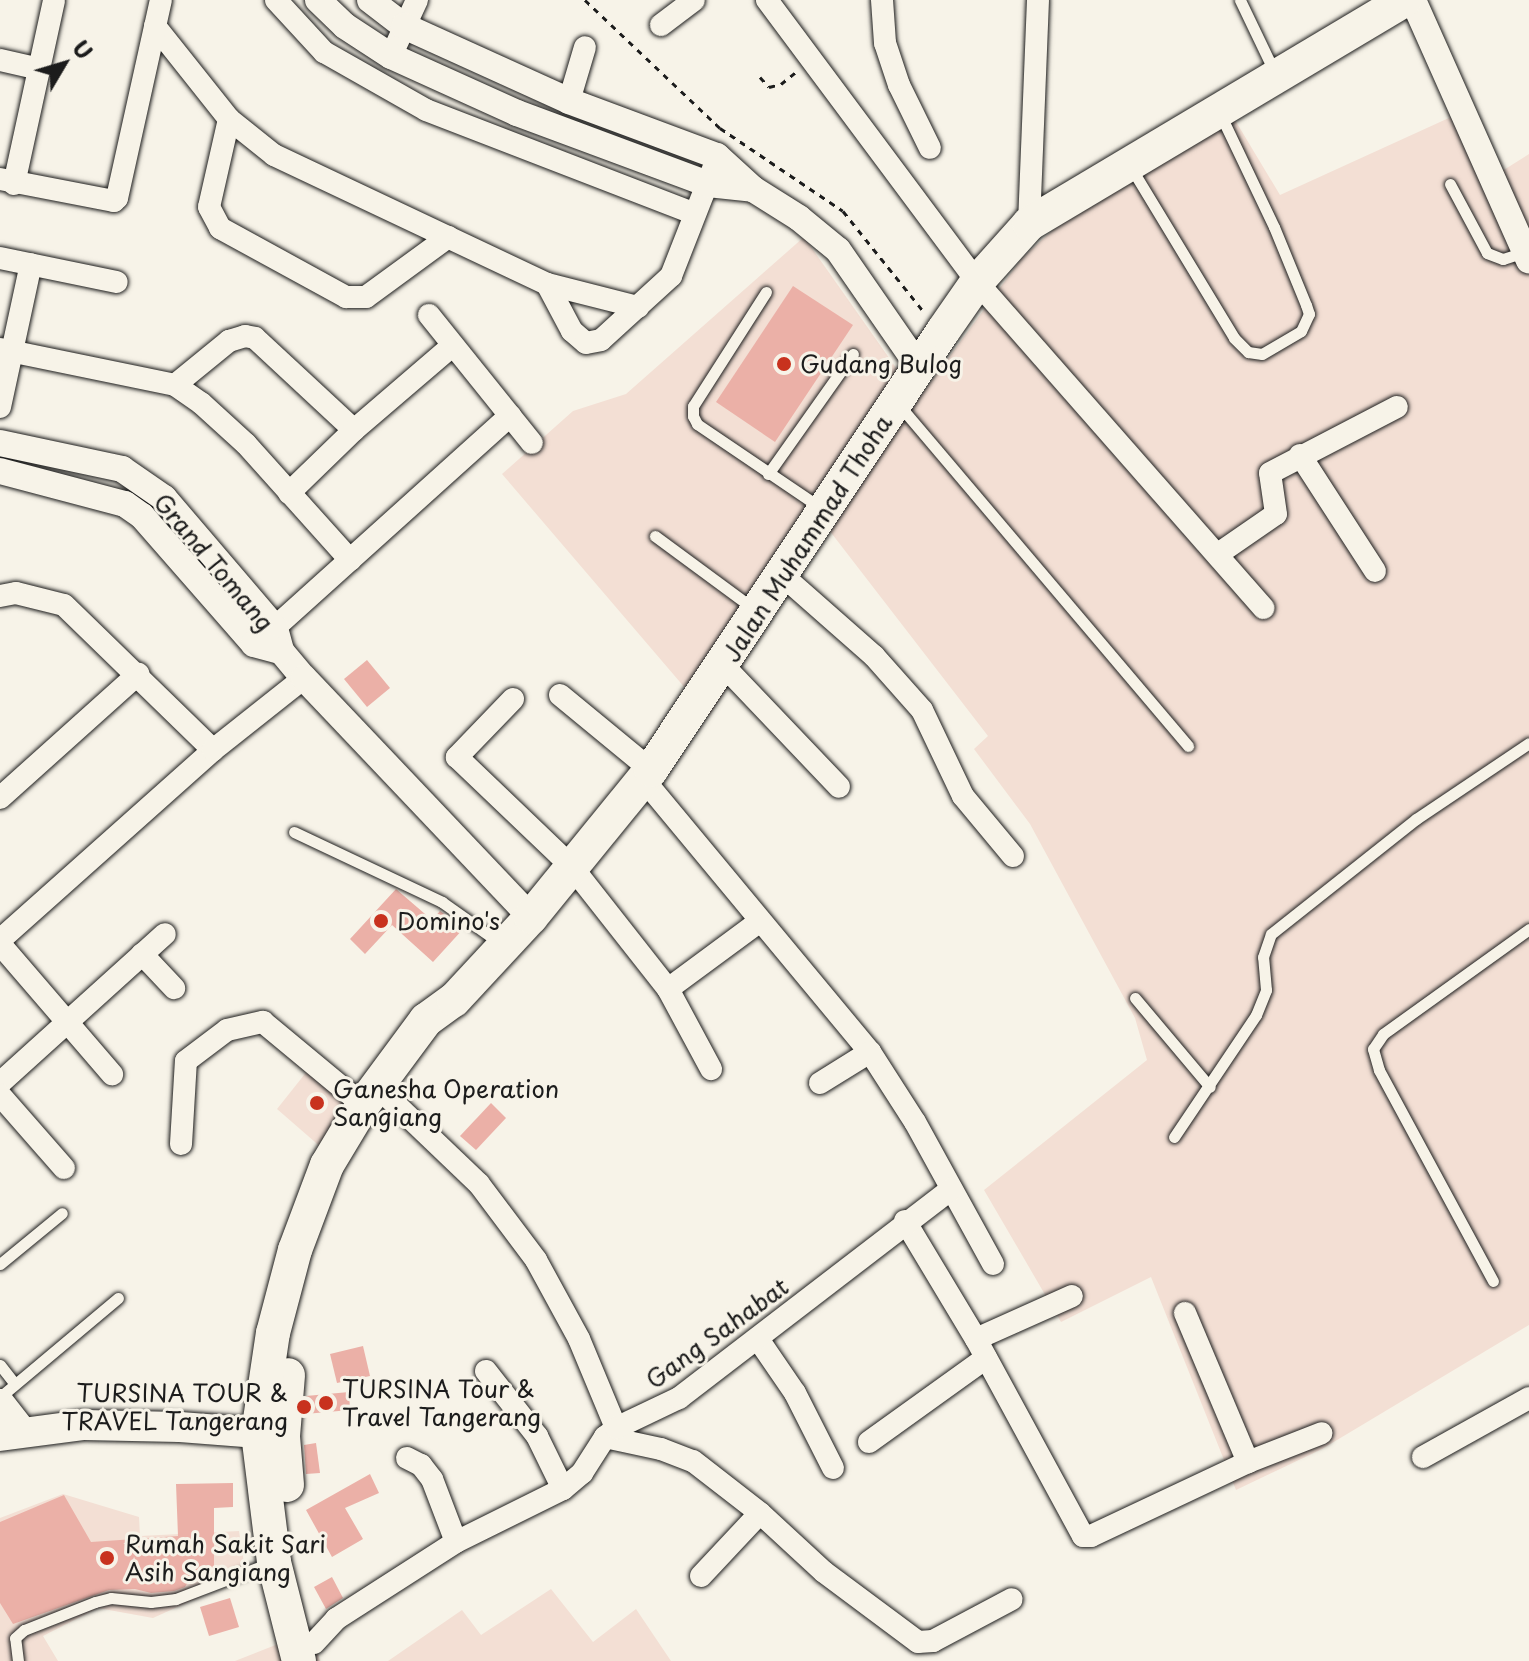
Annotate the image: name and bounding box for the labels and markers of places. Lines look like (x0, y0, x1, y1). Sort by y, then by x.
place label: Gudang Bulog (800, 350, 963, 378)
marker: Gudang Bulog (775, 355, 793, 373)
place label: Domino's (397, 907, 500, 935)
marker: Domino's (372, 912, 390, 930)
place label: Ganesha Operation Sangiang (333, 1075, 559, 1131)
marker: Ganesha Operation Sangiang (308, 1094, 326, 1112)
place label: TURSINA Tour & Travel Tangerang (342, 1375, 543, 1431)
place label: TURSINA TOUR & TRAVEL Tangerang (62, 1379, 288, 1435)
marker: TURSINA Tour & Travel Tangerang (317, 1394, 335, 1412)
marker: TURSINA TOUR & TRAVEL Tangerang (295, 1398, 313, 1416)
place label: Rumah Sakit Sari Asih Sangiang (125, 1530, 328, 1586)
marker: Rumah Sakit Sari Asih Sangiang (96, 1547, 118, 1569)

